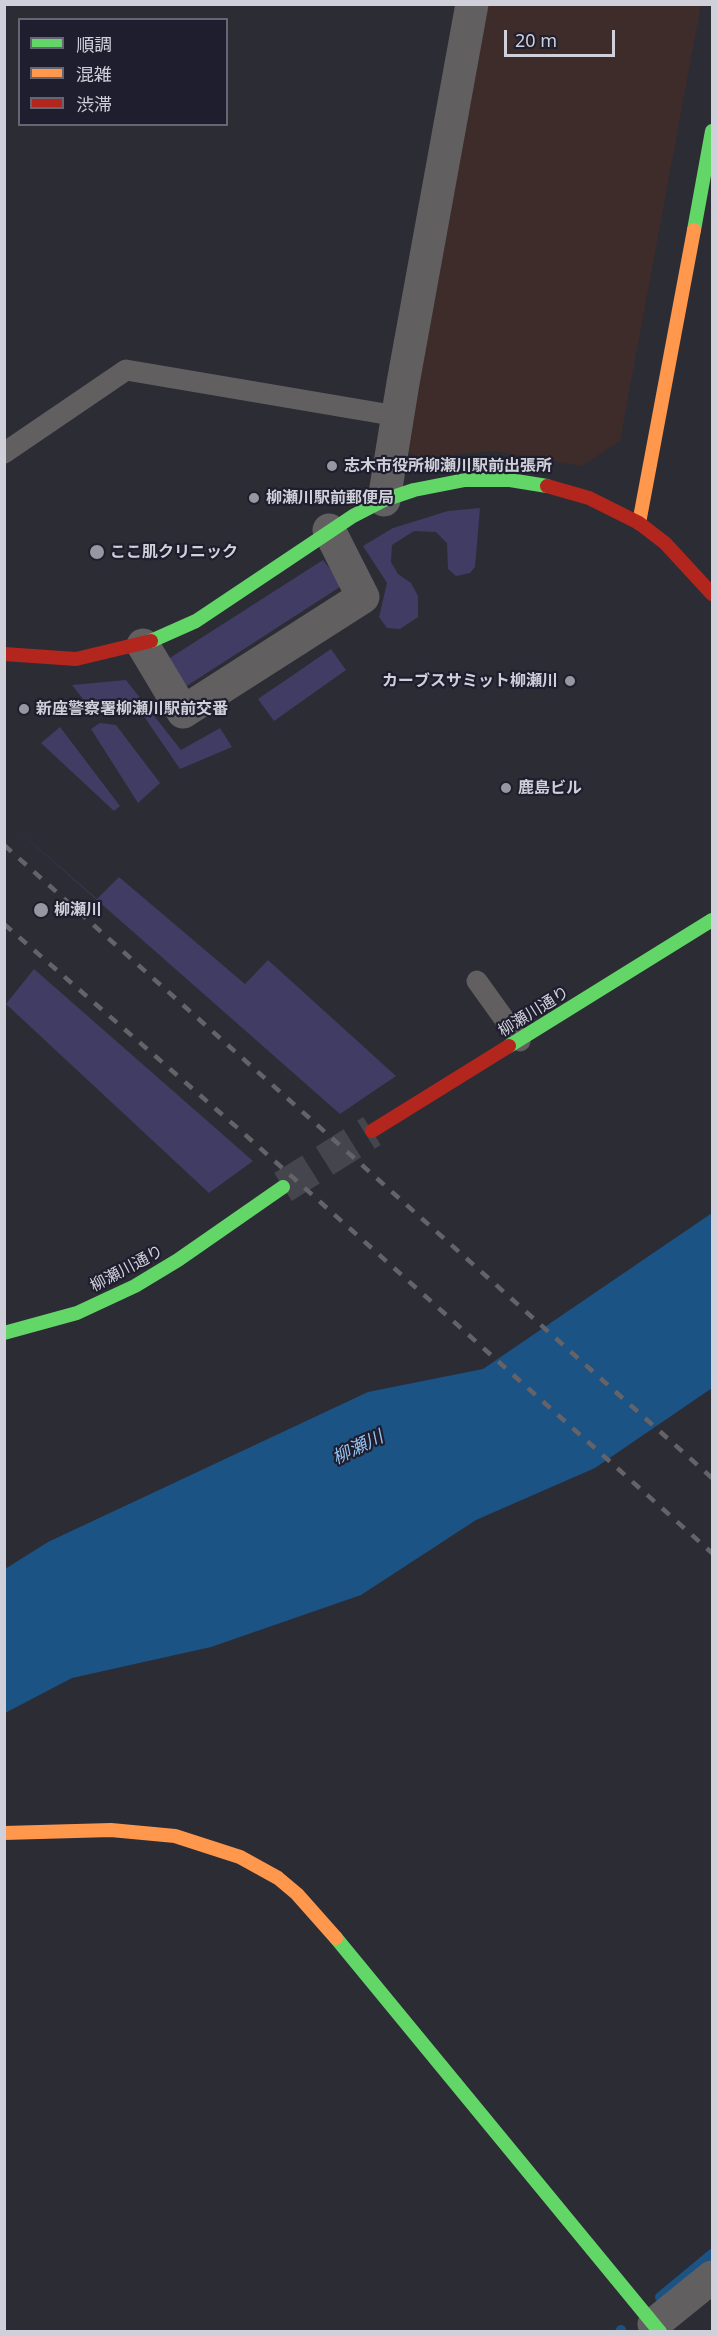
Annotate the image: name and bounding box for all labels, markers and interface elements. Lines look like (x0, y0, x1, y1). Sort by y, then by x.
legend (18, 18, 228, 126)
scale bar (507, 18, 618, 56)
text: 20 m (515, 28, 557, 52)
text: 順調 (76, 32, 112, 56)
text: 混雑 (76, 62, 112, 86)
text: 渋滞 (76, 92, 112, 116)
place label: 志木市役所柳瀬川駅前出張所 (344, 456, 552, 476)
marker: 志木市役所柳瀬川駅前出張所 (325, 459, 339, 473)
place label: 柳瀬川駅前郵便局 (266, 488, 394, 508)
marker: 柳瀬川駅前郵便局 (247, 491, 261, 505)
place label: ここ肌クリニック (110, 542, 238, 562)
marker: ここ肌クリニック (88, 543, 106, 561)
place label: カーブスサミット柳瀬川 (382, 671, 558, 691)
marker: カーブスサミット柳瀬川 (563, 674, 577, 688)
place label: 新座警察署柳瀬川駅前交番 (36, 699, 228, 719)
marker: 新座警察署柳瀬川駅前交番 (17, 702, 31, 716)
place label: 鹿島ビル (518, 778, 582, 798)
marker: 鹿島ビル (499, 781, 513, 795)
place label: 柳瀬川 (54, 900, 102, 920)
marker: 柳瀬川 (32, 901, 50, 919)
street label: 柳瀬川通り (495, 983, 573, 1041)
street label: 柳瀬川通り (87, 1242, 167, 1296)
water label: 柳瀬川 (329, 1426, 387, 1470)

